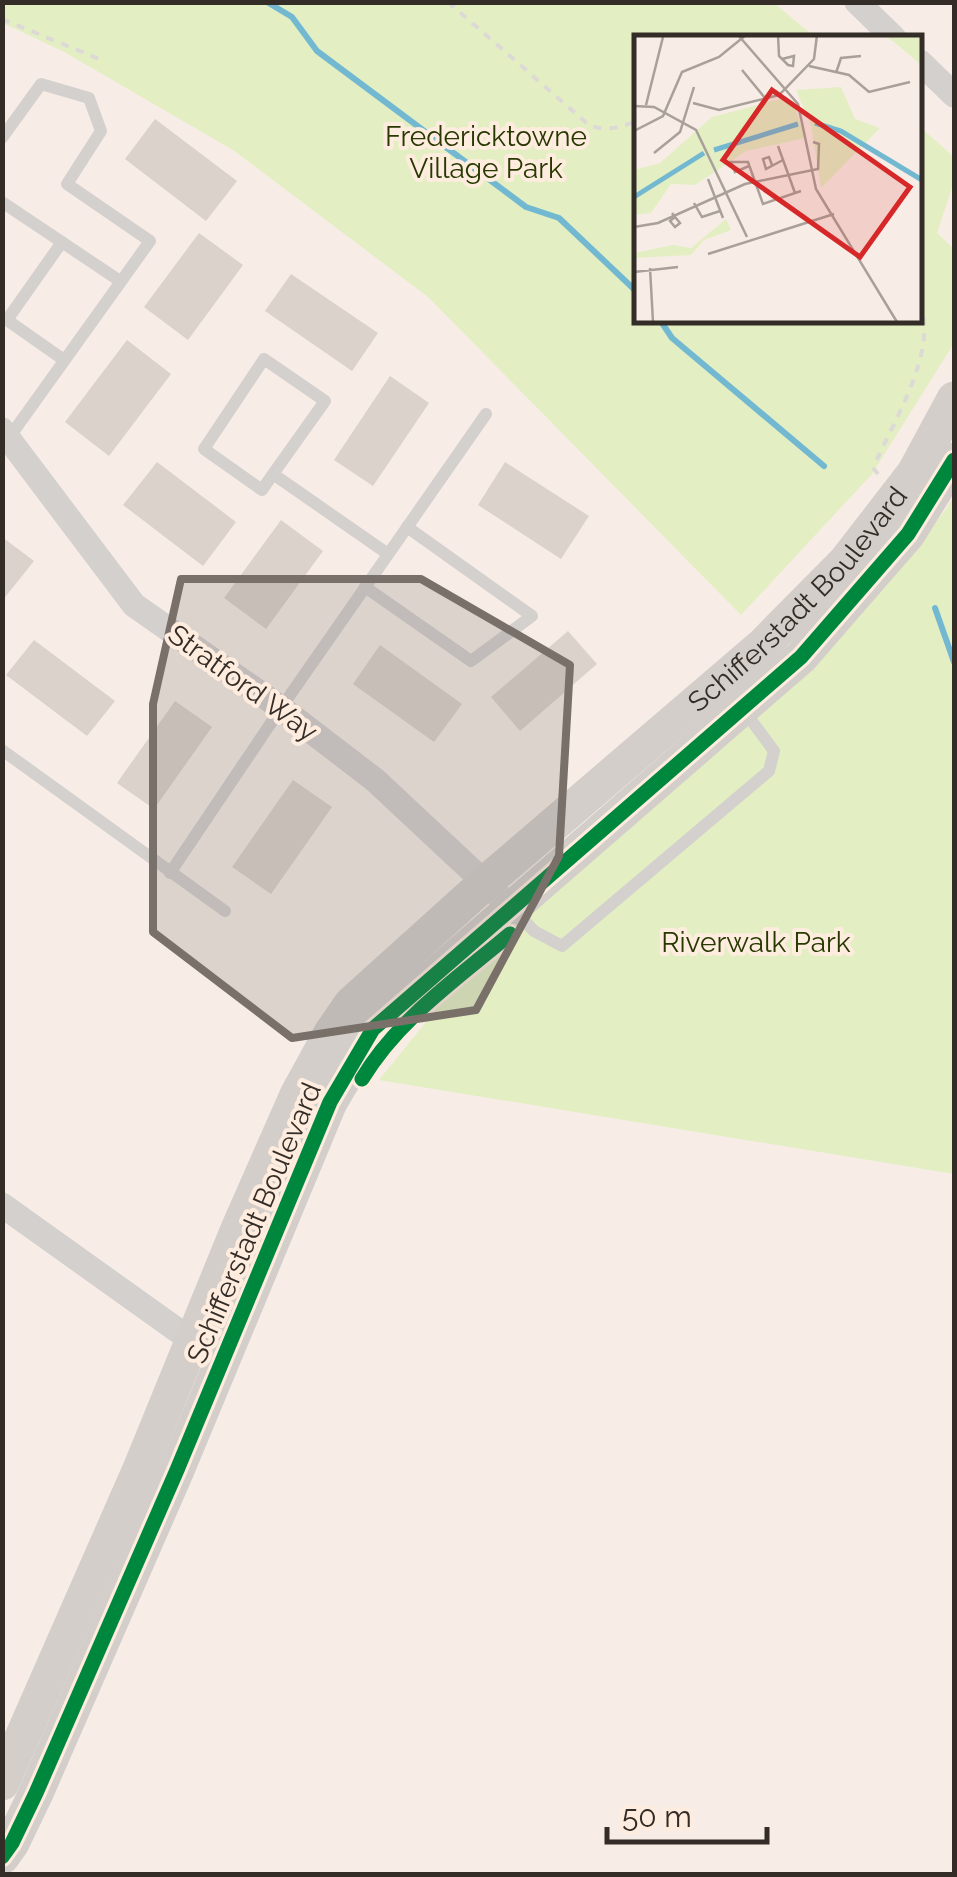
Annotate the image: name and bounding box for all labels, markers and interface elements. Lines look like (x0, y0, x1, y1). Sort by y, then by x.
inset map (634, 35, 922, 322)
park label: Fredericktowne Village Park (385, 120, 587, 185)
street label: Schifferstadt Boulevard (681, 480, 914, 719)
street label: Stratford Way (162, 618, 324, 748)
park label: Riverwalk Park (661, 926, 851, 959)
street label: Schifferstadt Boulevard (180, 1078, 328, 1368)
scale bar (607, 1782, 767, 1844)
text: 50 m (622, 1799, 692, 1834)

